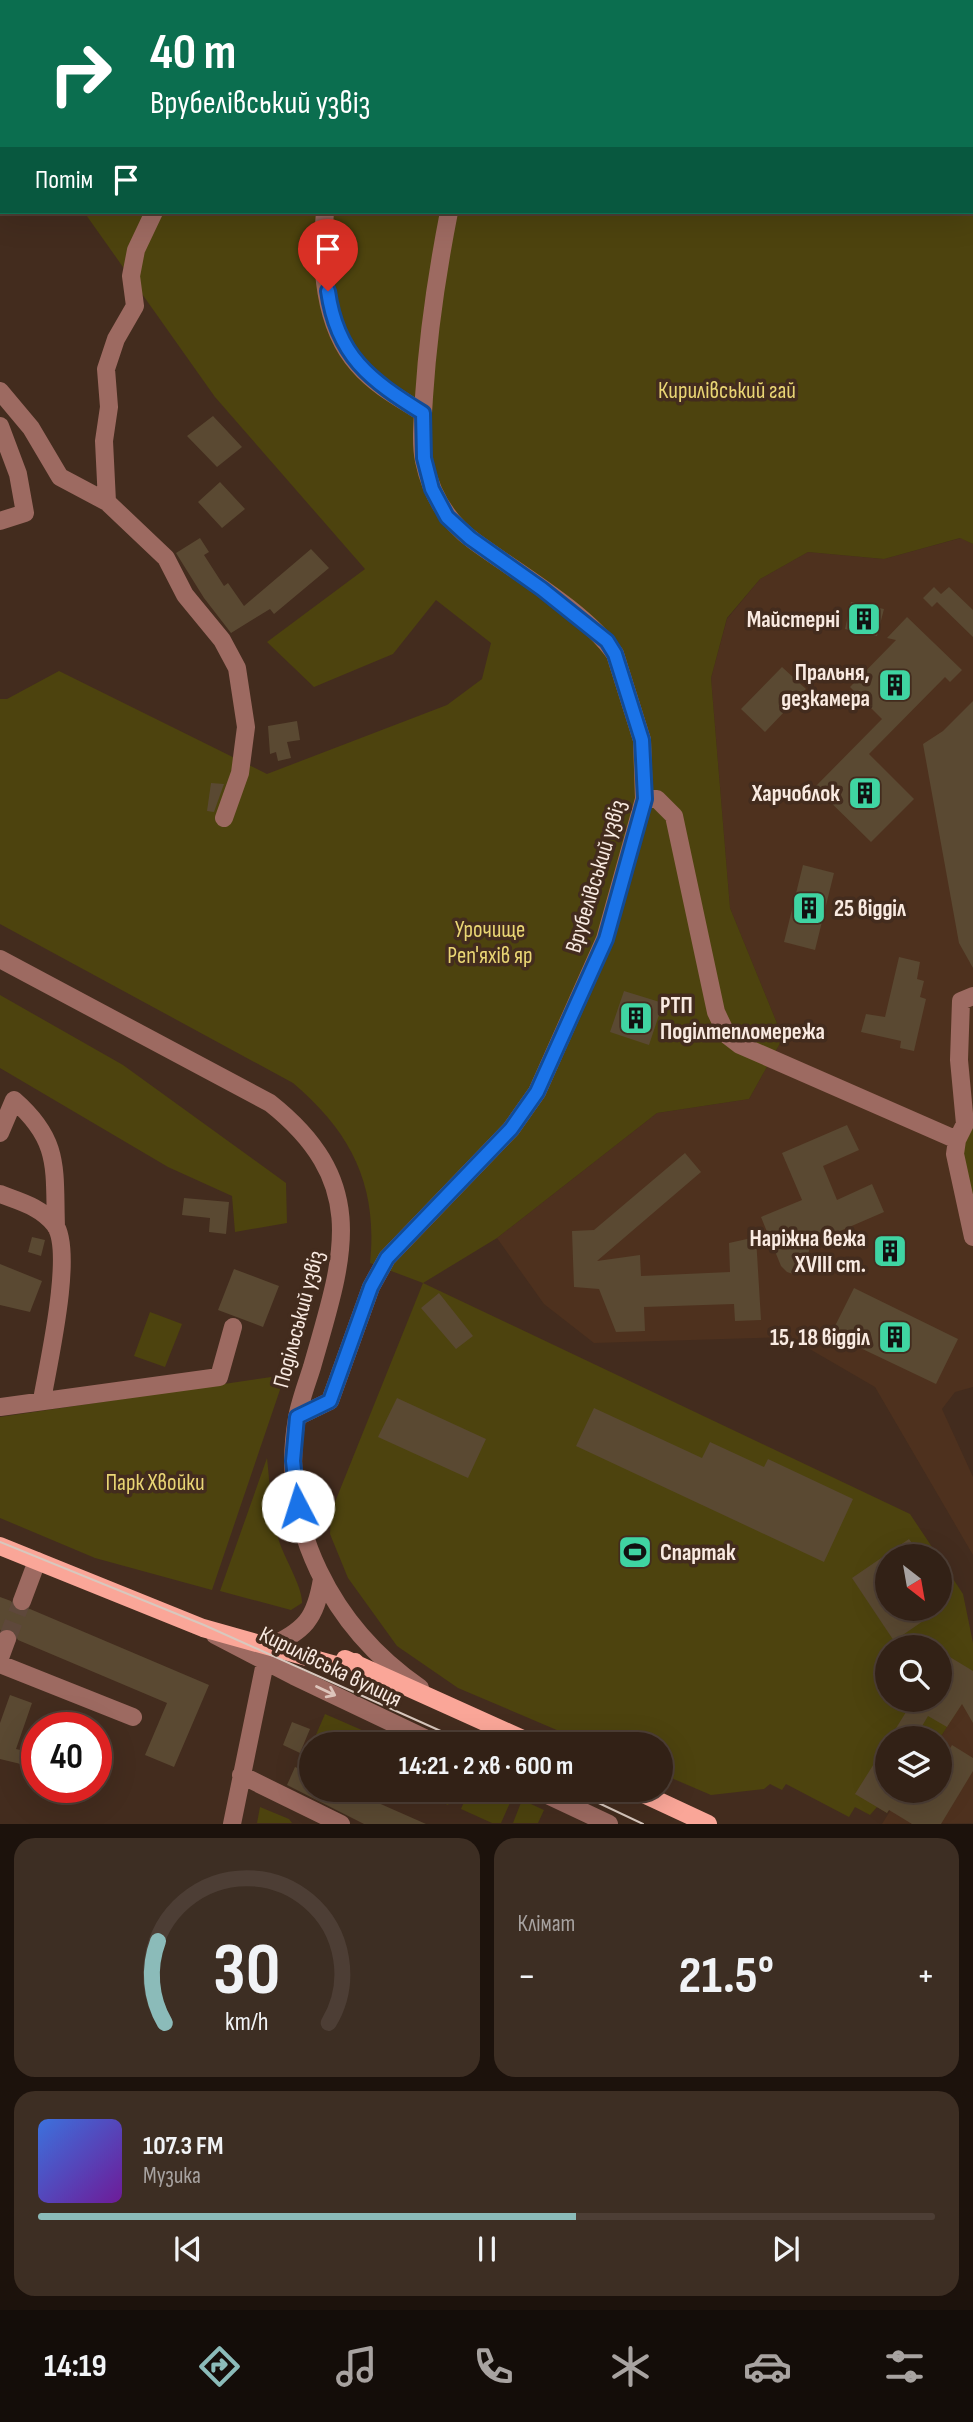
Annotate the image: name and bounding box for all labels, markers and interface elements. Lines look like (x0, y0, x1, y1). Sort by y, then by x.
text: 40 m (150, 24, 236, 83)
icon: right (35, 28, 126, 119)
text: Врубелівський узвіз (150, 84, 370, 123)
icon: arrive (107, 161, 145, 199)
text: Потім (35, 165, 93, 196)
pin (298, 219, 358, 291)
icon: arrive (309, 230, 347, 268)
park label: Кирилівський гай (658, 377, 796, 405)
building icon: Майстерні (845, 600, 883, 638)
place label: Майстерні (747, 606, 840, 634)
place label: Пральня, дезкамера (781, 659, 870, 713)
building icon: Пральня, дезкамера (876, 666, 914, 704)
building icon: Харчоблок (846, 774, 884, 812)
place label: Харчоблок (751, 780, 840, 808)
street label: Врубелівський узвіз (559, 797, 632, 956)
building icon: 25 відділ (790, 889, 828, 927)
place label: 25 відділ (834, 895, 907, 923)
park label: Урочище Реп'яхів яр (447, 916, 533, 970)
place label: РТП Поділтепломережа (660, 992, 825, 1046)
building icon: РТП Поділтепломережа (617, 999, 655, 1037)
place label: Наріжна вежа XVIII ст. (750, 1225, 866, 1279)
building icon: Наріжна вежа XVIII ст. (871, 1232, 909, 1270)
street label: Подільський узвіз (267, 1248, 331, 1391)
building icon: 15, 18 відділ (876, 1318, 914, 1356)
place label: 15, 18 відділ (770, 1324, 871, 1352)
park label: Парк Хвойки (105, 1469, 205, 1497)
position arrow (261, 1469, 335, 1543)
sports icon: Спартак (616, 1533, 654, 1571)
place label: Спартак (660, 1539, 736, 1567)
north arrow (875, 1544, 952, 1620)
map controls (875, 1544, 952, 1803)
street label: Кирилівська вулиця (255, 1620, 406, 1713)
button: search (875, 1635, 952, 1712)
one-way arrow (315, 1685, 336, 1698)
speed limit sign: 40 (21, 1712, 112, 1803)
button: layers (875, 1726, 952, 1803)
text: 14:21 · 2 хв · 600 m (399, 1751, 573, 1782)
text: Клімат (518, 1910, 575, 1938)
text: 30 (213, 1928, 280, 2016)
text: 21.5° (679, 1945, 774, 2008)
text: − (518, 1954, 536, 1999)
text: + (916, 1954, 935, 1999)
text: km/h (225, 2007, 268, 2038)
text: 107.3 FM (143, 2131, 223, 2162)
text: Музика (143, 2162, 201, 2190)
icon: previous (169, 2230, 207, 2268)
icon: pause (468, 2230, 506, 2268)
icon: next (767, 2230, 805, 2268)
icon: directions (195, 2342, 244, 2391)
icon: music (332, 2342, 381, 2391)
icon: phone (469, 2342, 518, 2391)
icon: climate (606, 2342, 655, 2391)
icon: car (743, 2342, 792, 2391)
icon: filters (880, 2342, 929, 2391)
text: 14:19 (44, 2347, 107, 2386)

